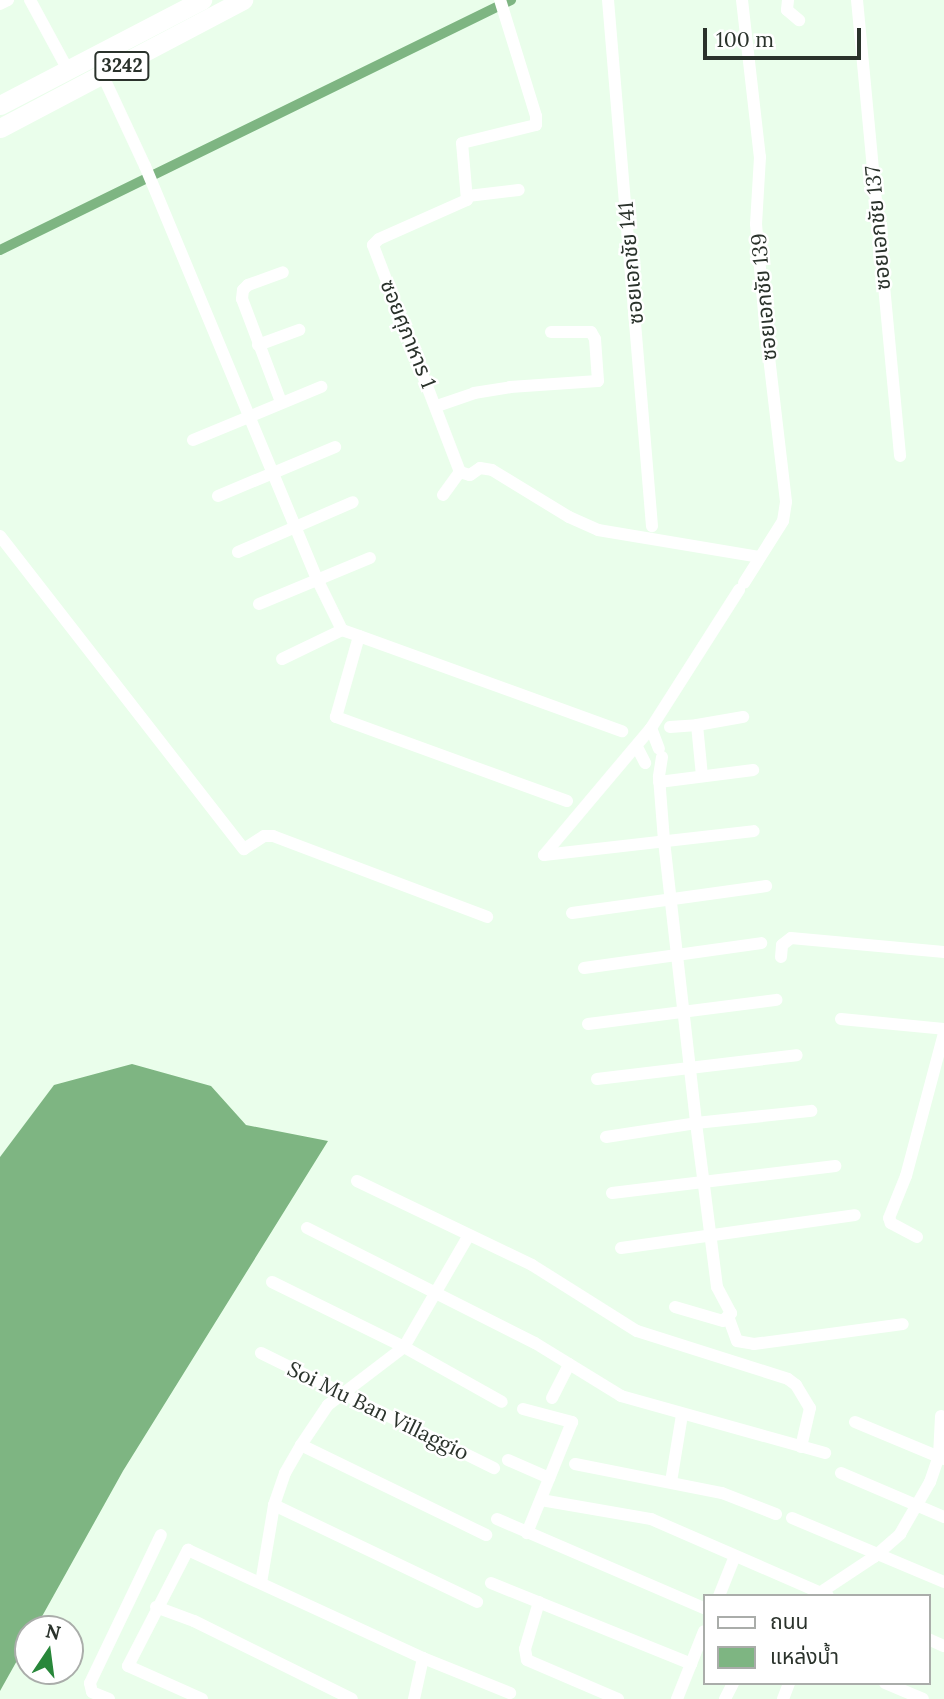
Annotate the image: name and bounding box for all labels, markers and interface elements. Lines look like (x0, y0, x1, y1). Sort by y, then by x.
scale bar (706, 14, 864, 58)
text: 100 m (716, 26, 774, 53)
road number: 3242 (94, 50, 150, 82)
street label: ซอยเอกชัย 137 (860, 165, 896, 291)
street label: ซอยเอกชัย 141 (613, 201, 649, 325)
street label: ซอยเอกชัย 139 (746, 232, 782, 362)
street label: ซอยศุภาหาร 1 (375, 276, 441, 392)
street label: Soi Mu Ban Villaggio (283, 1356, 473, 1466)
legend (702, 1594, 930, 1685)
text: ถนน (770, 1608, 808, 1635)
north arrow (14, 1615, 84, 1685)
text: N (43, 1618, 63, 1645)
text: แหล่งน้ำ (770, 1643, 839, 1670)

